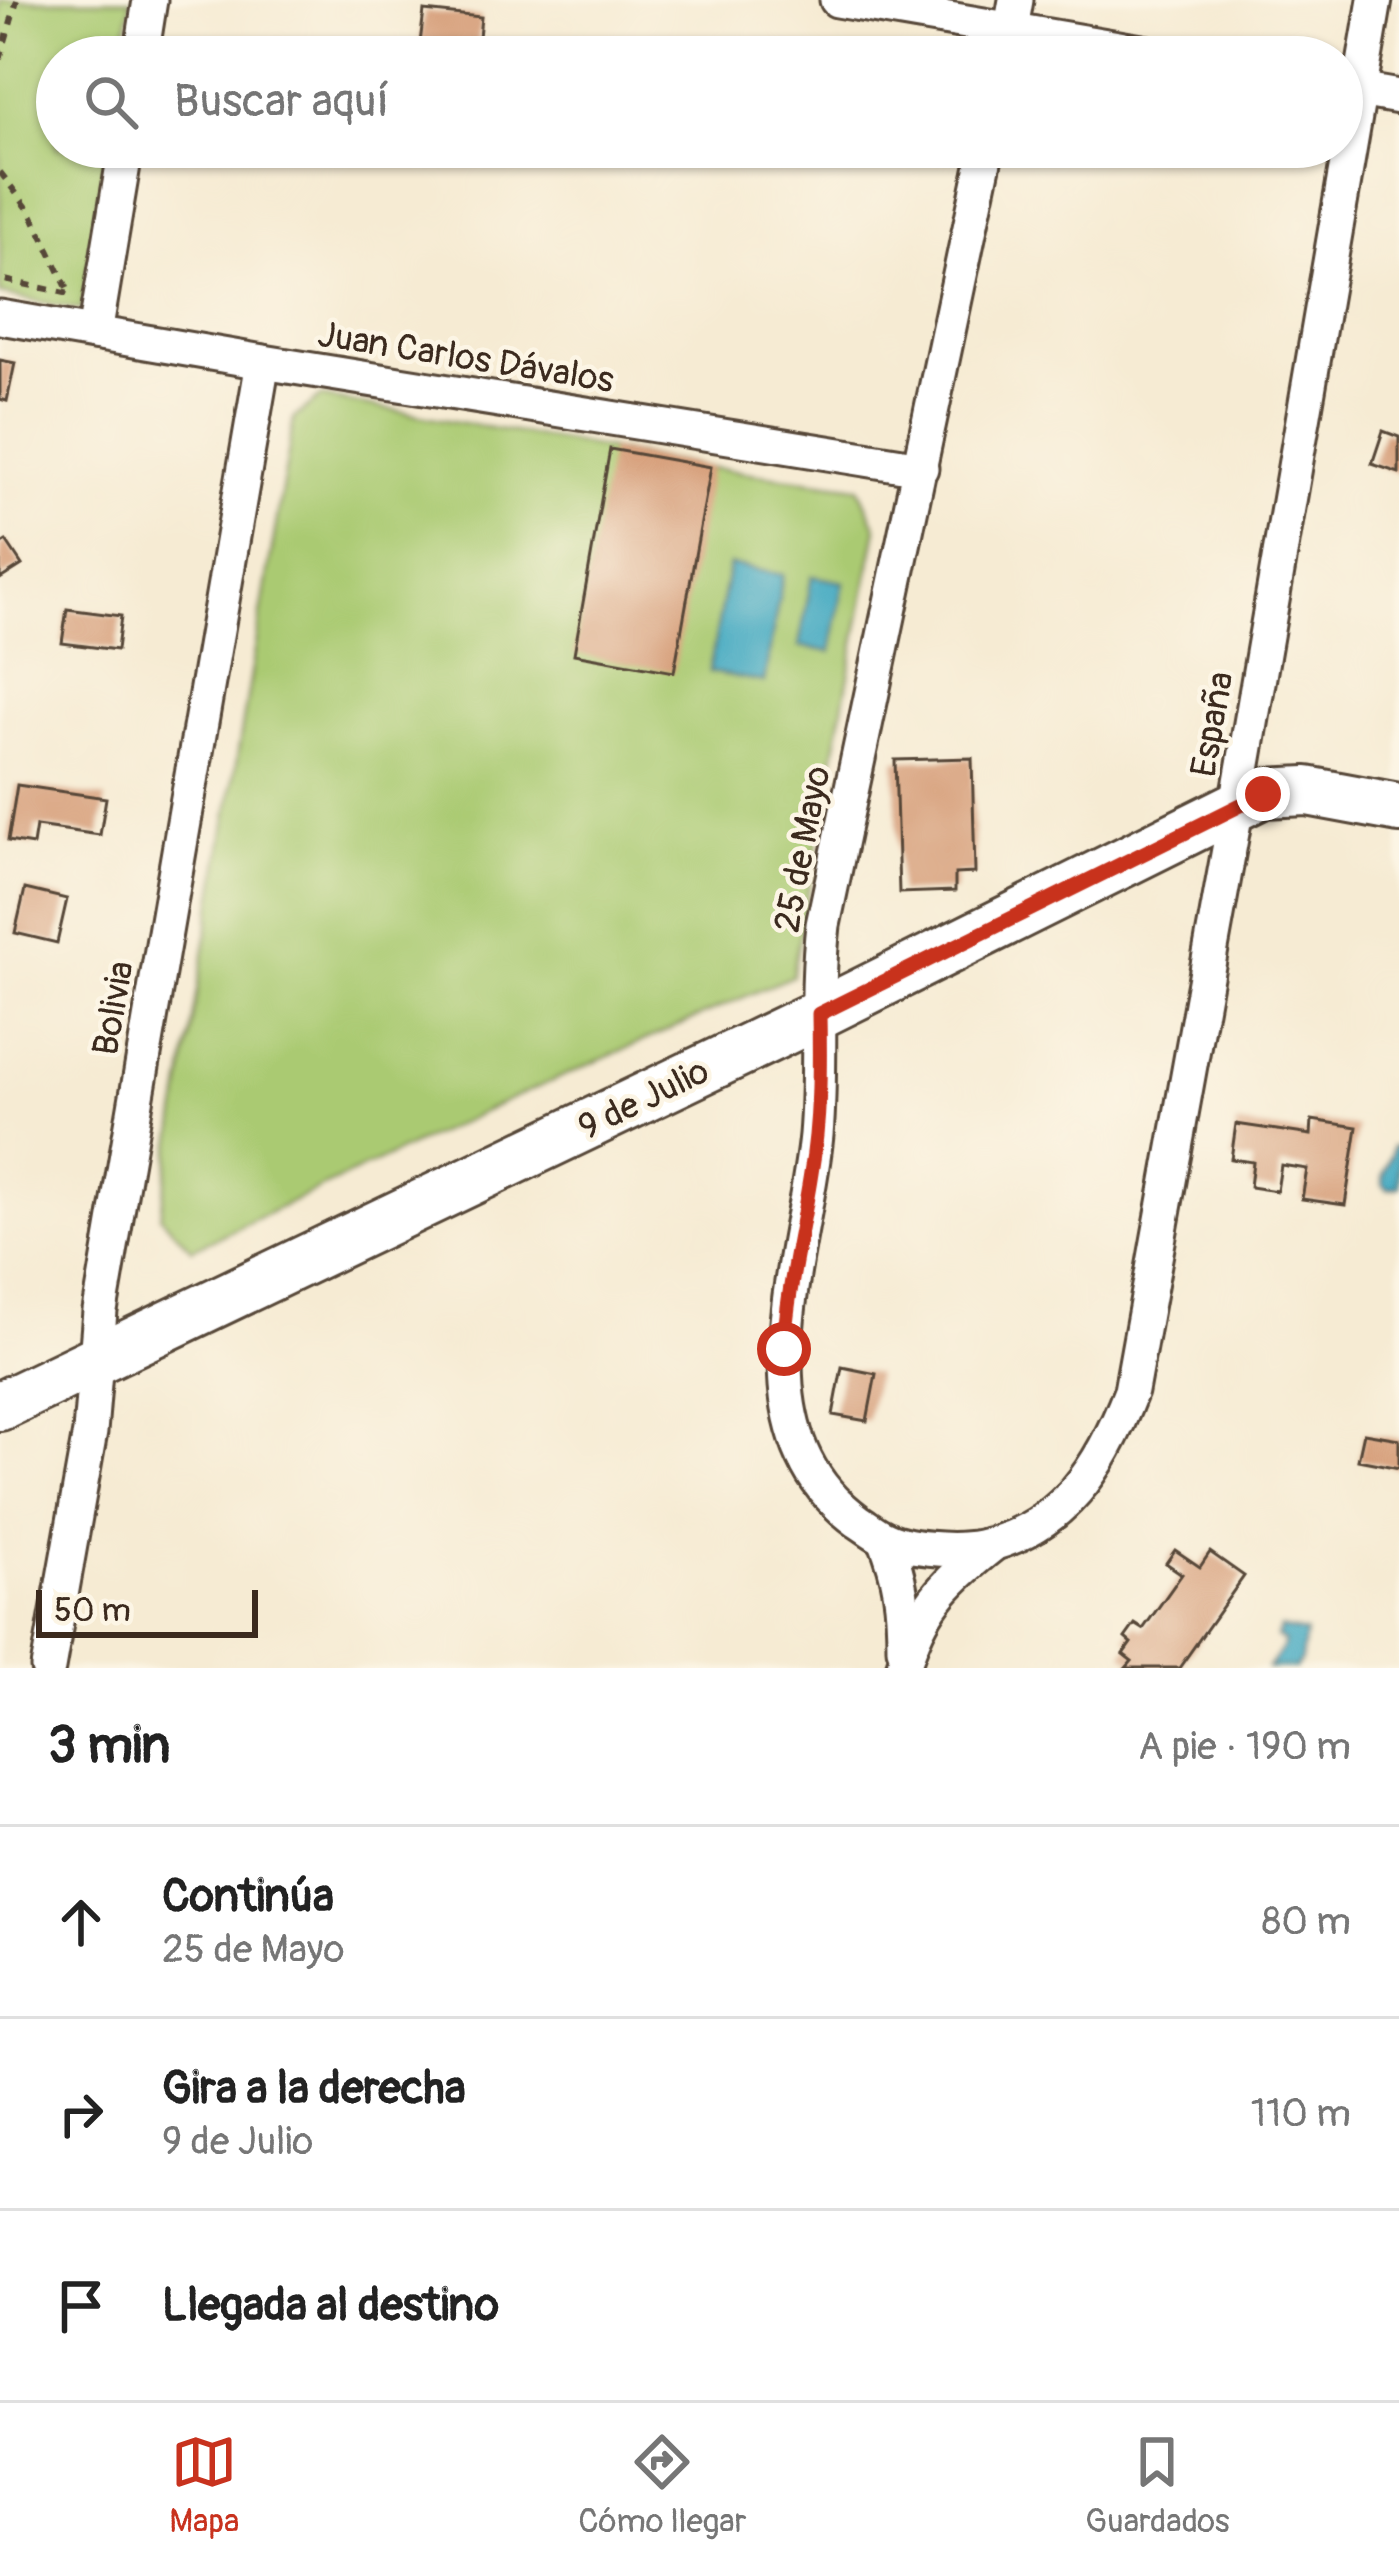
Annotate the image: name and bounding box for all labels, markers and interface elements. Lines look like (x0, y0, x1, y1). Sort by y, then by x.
search box (36, 36, 1363, 168)
icon: search (78, 69, 144, 135)
text: Buscar aquí (174, 74, 389, 130)
street label: Juan Carlos Dávalos (315, 312, 617, 403)
street label: España (1181, 668, 1244, 780)
street label: 25 de Mayo (764, 762, 841, 936)
route end (1236, 767, 1290, 821)
street label: Bolivia (83, 958, 144, 1059)
street label: 9 de Julio (571, 1049, 716, 1150)
route start (757, 1322, 811, 1376)
scale bar (36, 1584, 258, 1637)
text: 50 m (54, 1590, 131, 1631)
text: 3 min (48, 1714, 170, 1778)
text: A pie · 190 m (1138, 1722, 1351, 1771)
text: Continúa (162, 1869, 334, 1925)
icon: ahead (48, 1889, 114, 1955)
text: 80 m (1262, 1897, 1351, 1946)
text: 25 de Mayo (162, 1925, 344, 1974)
text: Gira a la derecha (162, 2061, 466, 2117)
icon: right (48, 2081, 114, 2147)
text: 110 m (1251, 2089, 1351, 2138)
text: 9 de Julio (162, 2117, 313, 2166)
icon: arrive (48, 2273, 114, 2339)
text: Llegada al destino (162, 2278, 499, 2334)
tab: Mapa (169, 2429, 239, 2542)
tab: Cómo llegar (578, 2429, 746, 2542)
tab: Guardados (1085, 2429, 1230, 2542)

